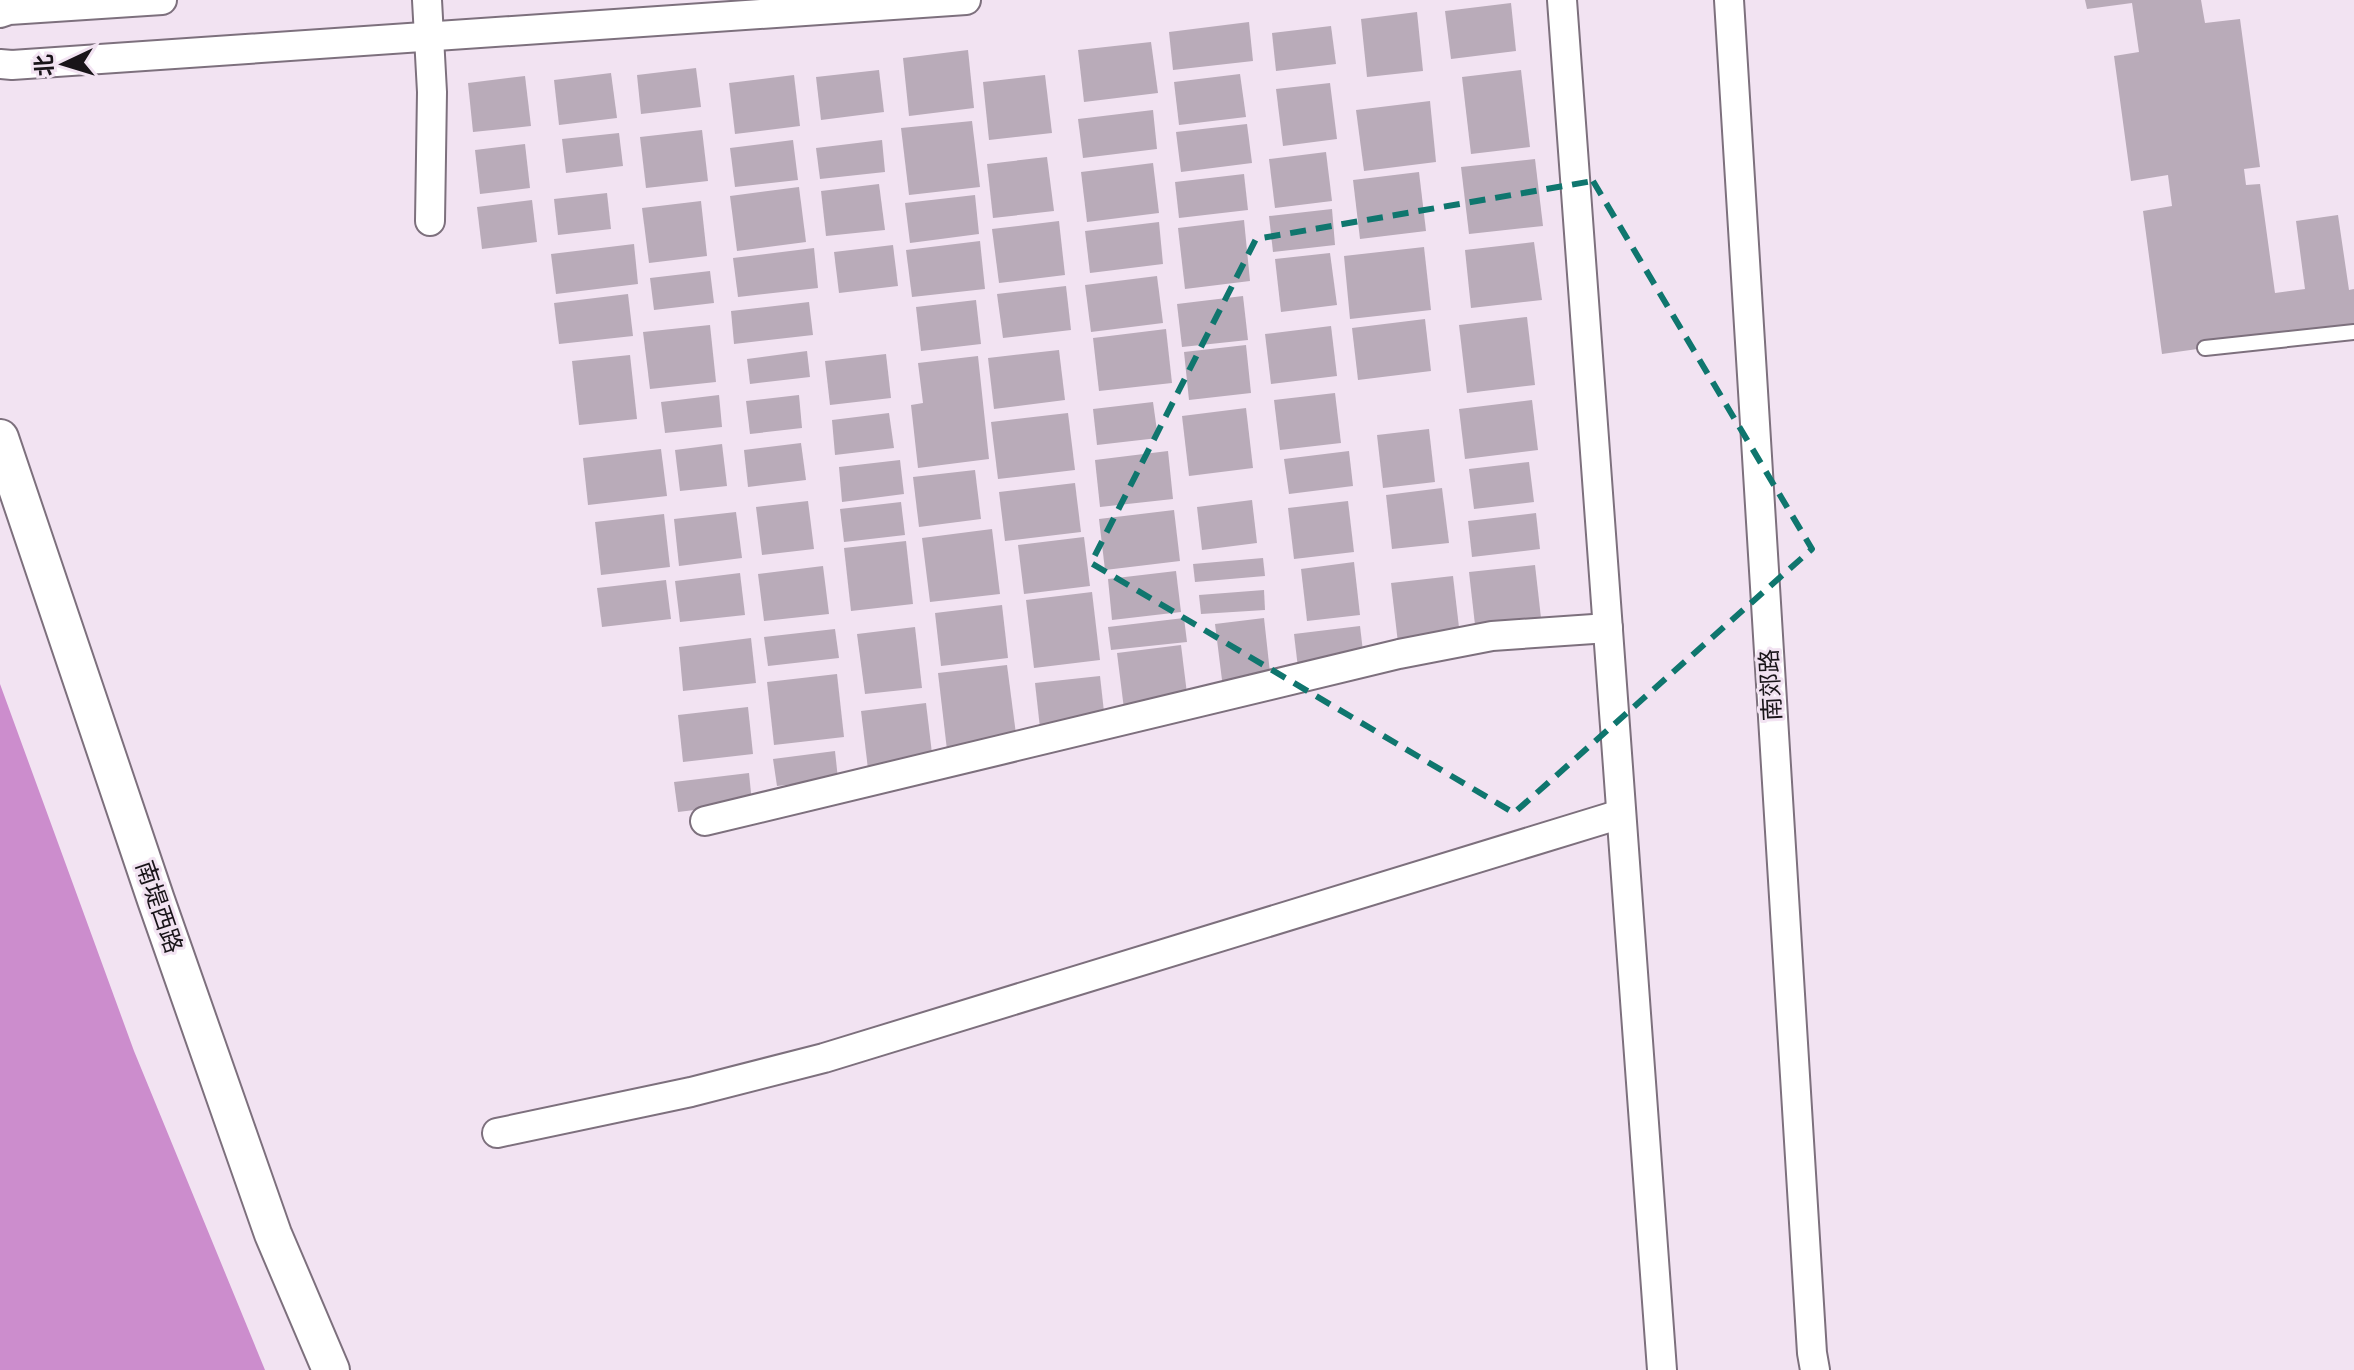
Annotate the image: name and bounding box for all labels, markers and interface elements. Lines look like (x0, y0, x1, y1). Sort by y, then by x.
north arrow (24, 24, 104, 104)
text: 北 (29, 53, 60, 77)
street label: 南郊路 (1753, 648, 1788, 722)
street label: 南堤西路 (129, 856, 190, 957)

